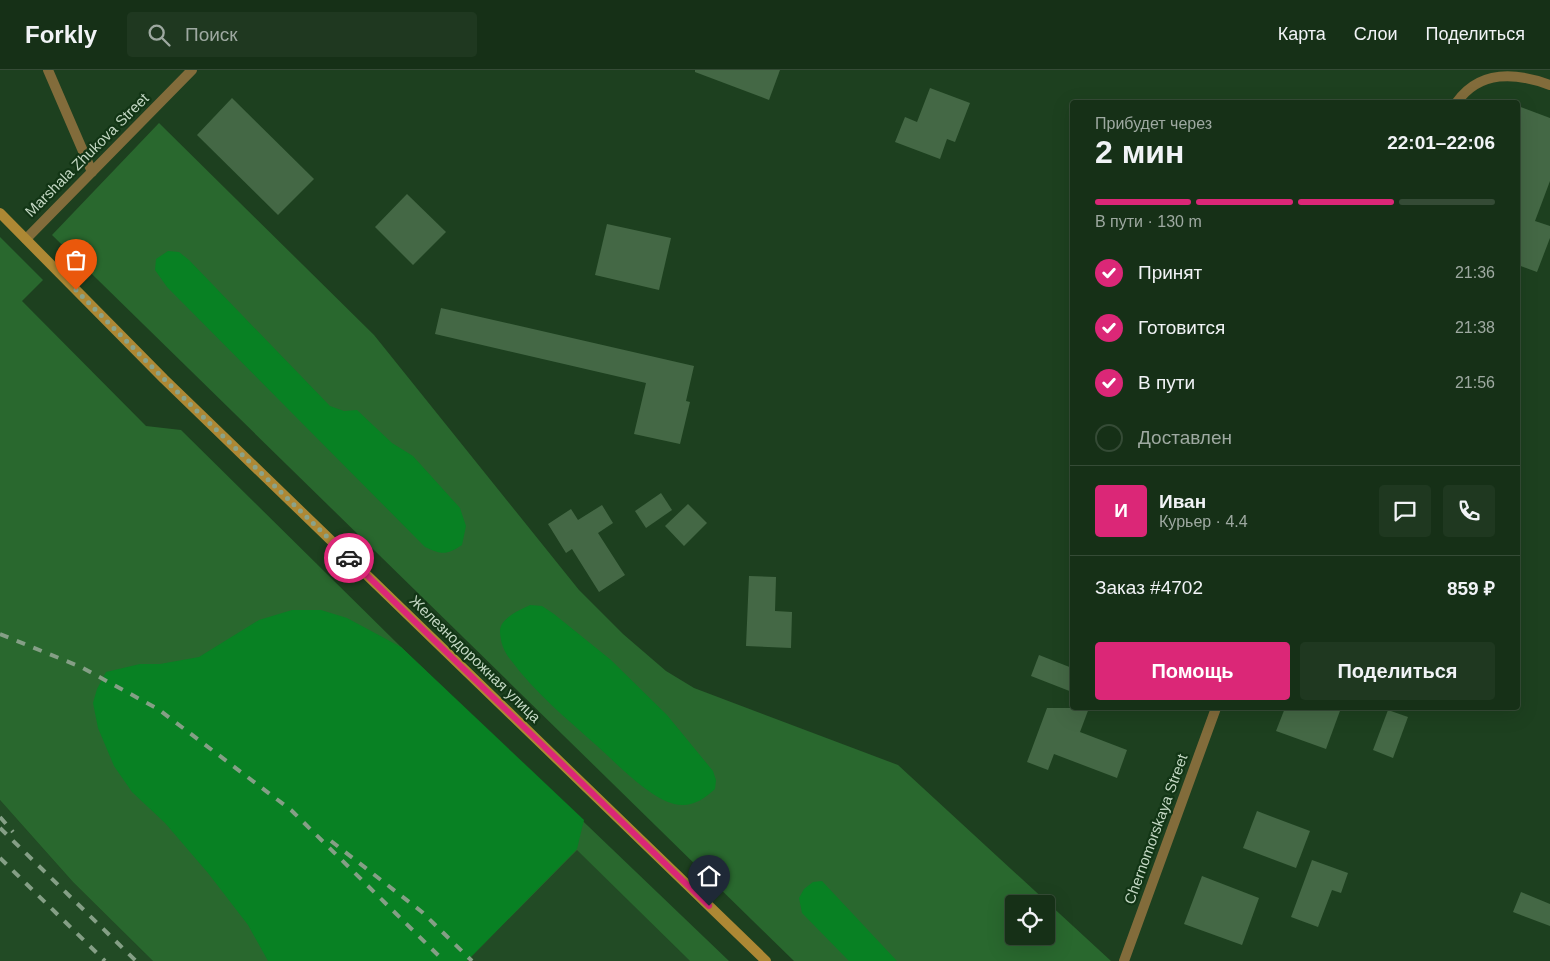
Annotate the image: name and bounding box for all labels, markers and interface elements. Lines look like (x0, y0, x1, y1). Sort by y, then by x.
search box (127, 12, 477, 57)
text: Forkly (25, 21, 97, 48)
icon: search (145, 21, 173, 49)
text: Поиск (185, 24, 238, 45)
text: Карта (1278, 24, 1326, 44)
text: Слои (1354, 24, 1398, 44)
text: Поделиться (1426, 24, 1525, 44)
street label: Marshala Zhukova Street (21, 89, 152, 220)
text: Прибудет через (1095, 115, 1212, 132)
text: 22:01–22:06 (1387, 132, 1495, 153)
text: 2 мин (1095, 134, 1184, 170)
text: В пути · 130 m (1095, 213, 1202, 230)
pin (55, 239, 97, 290)
icon: bag (62, 246, 90, 274)
icon: check (1095, 259, 1123, 287)
text: Принят (1138, 262, 1202, 283)
text: 21:36 (1455, 264, 1495, 281)
icon: check (1095, 314, 1123, 342)
text: Готовится (1138, 317, 1225, 338)
text: 21:38 (1455, 319, 1495, 336)
icon: check (1095, 369, 1123, 397)
text: В пути (1138, 372, 1195, 393)
text: 21:56 (1455, 374, 1495, 391)
text: Доставлен (1138, 427, 1232, 448)
button: chat (1379, 485, 1431, 537)
button: phone (1443, 485, 1495, 537)
text: Иван (1159, 491, 1206, 512)
text: И (1114, 500, 1128, 521)
text: Курьер · 4.4 (1159, 513, 1248, 530)
courier (324, 533, 374, 583)
icon: car (335, 544, 363, 572)
text: Заказ #4702 (1095, 577, 1203, 598)
text: 859 ₽ (1447, 578, 1495, 599)
street label: Железнодорожная улица (406, 592, 545, 726)
button: Помощь (1095, 642, 1290, 700)
button: Поделиться (1300, 642, 1495, 700)
street label: Chernomorskaya Street (1120, 751, 1191, 906)
pin (688, 855, 730, 906)
icon: home (695, 862, 723, 890)
map controls (1005, 895, 1055, 945)
button: locate (1005, 895, 1055, 945)

